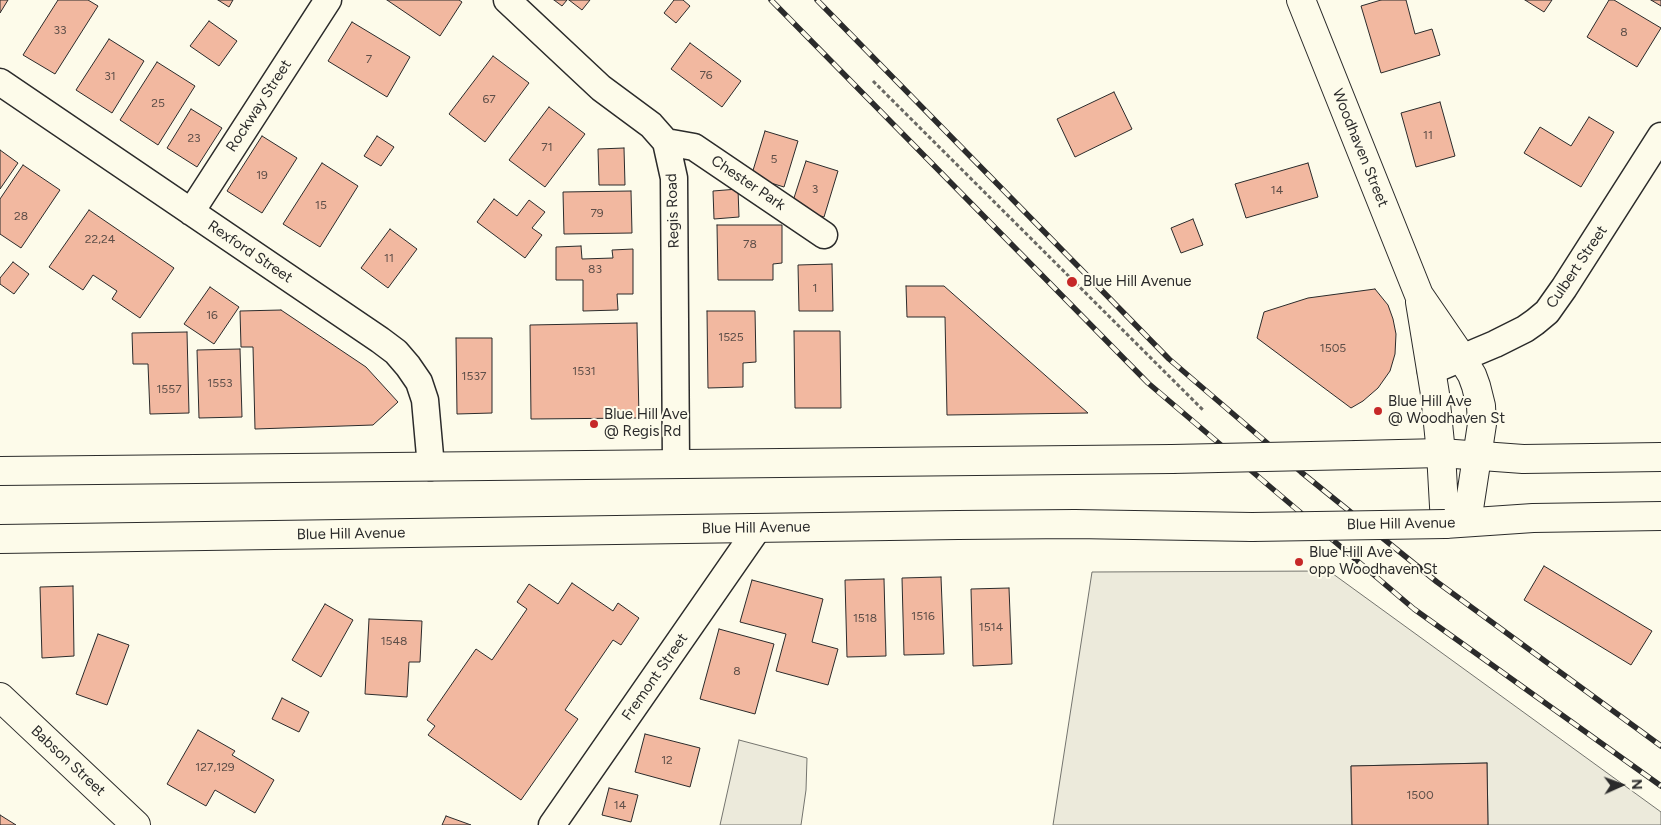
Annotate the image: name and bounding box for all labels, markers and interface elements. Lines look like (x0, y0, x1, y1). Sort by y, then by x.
house number: 33 (53, 23, 67, 37)
house number: 8 (1620, 25, 1628, 39)
house number: 7 (366, 52, 372, 66)
street label: Rockway Street (223, 57, 295, 155)
house number: 76 (699, 68, 713, 82)
house number: 31 (104, 69, 116, 83)
street label: Woodhaven Street (1328, 86, 1392, 210)
house number: 67 (482, 92, 496, 106)
house number: 25 (151, 96, 165, 110)
house number: 11 (1423, 128, 1433, 142)
house number: 23 (187, 131, 201, 145)
house number: 71 (541, 140, 553, 154)
street label: Chester Park (708, 152, 788, 214)
house number: 5 (771, 152, 777, 166)
house number: 19 (256, 168, 268, 182)
street label: Regis Road (663, 173, 683, 249)
house number: 3 (812, 182, 818, 196)
house number: 14 (1271, 183, 1283, 197)
house number: 15 (315, 198, 327, 212)
house number: 79 (590, 206, 604, 220)
house number: 28 (14, 209, 28, 223)
street label: Rexford Street (204, 217, 296, 287)
street label: Culbert Street (1543, 222, 1611, 312)
house number: 22,24 (85, 232, 115, 246)
house number: 78 (743, 237, 757, 251)
house number: 11 (384, 251, 394, 265)
house number: 83 (588, 262, 602, 276)
place label: Blue Hill Avenue (1083, 273, 1192, 291)
marker: Blue Hill Avenue (1065, 275, 1079, 289)
house number: 1 (813, 281, 817, 295)
house number: 16 (206, 308, 218, 322)
house number: 1525 (718, 330, 744, 344)
house number: 1505 (1320, 341, 1346, 355)
house number: 1531 (572, 364, 596, 378)
house number: 1537 (462, 369, 486, 383)
house number: 1553 (207, 376, 233, 390)
house number: 1557 (156, 382, 182, 396)
place label: Blue Hill Ave @ Woodhaven St (1388, 393, 1505, 428)
marker: Blue Hill Ave @ Woodhaven St (1372, 405, 1384, 417)
place label: Blue Hill Ave @ Regis Rd (604, 406, 688, 441)
marker: Blue Hill Ave @ Regis Rd (588, 418, 600, 430)
street label: Blue Hill Avenue (1347, 514, 1455, 534)
street label: Blue Hill Avenue (702, 518, 810, 538)
street label: Blue Hill Avenue (297, 524, 405, 544)
place label: Blue Hill Ave opp Woodhaven St (1309, 544, 1438, 579)
marker: Blue Hill Ave opp Woodhaven St (1293, 556, 1305, 568)
house number: 1516 (911, 609, 935, 623)
house number: 1518 (853, 611, 877, 625)
house number: 1514 (979, 620, 1003, 634)
street label: Fremont Street (618, 630, 692, 724)
house number: 1548 (381, 634, 407, 648)
house number: 8 (733, 664, 741, 678)
street label: Babson Street (27, 722, 109, 800)
house number: 12 (661, 753, 673, 767)
house number: 127,129 (195, 760, 235, 774)
north arrow (1596, 760, 1646, 810)
text: N (1628, 779, 1645, 790)
house number: 1500 (1406, 788, 1434, 802)
house number: 14 (614, 798, 626, 812)

